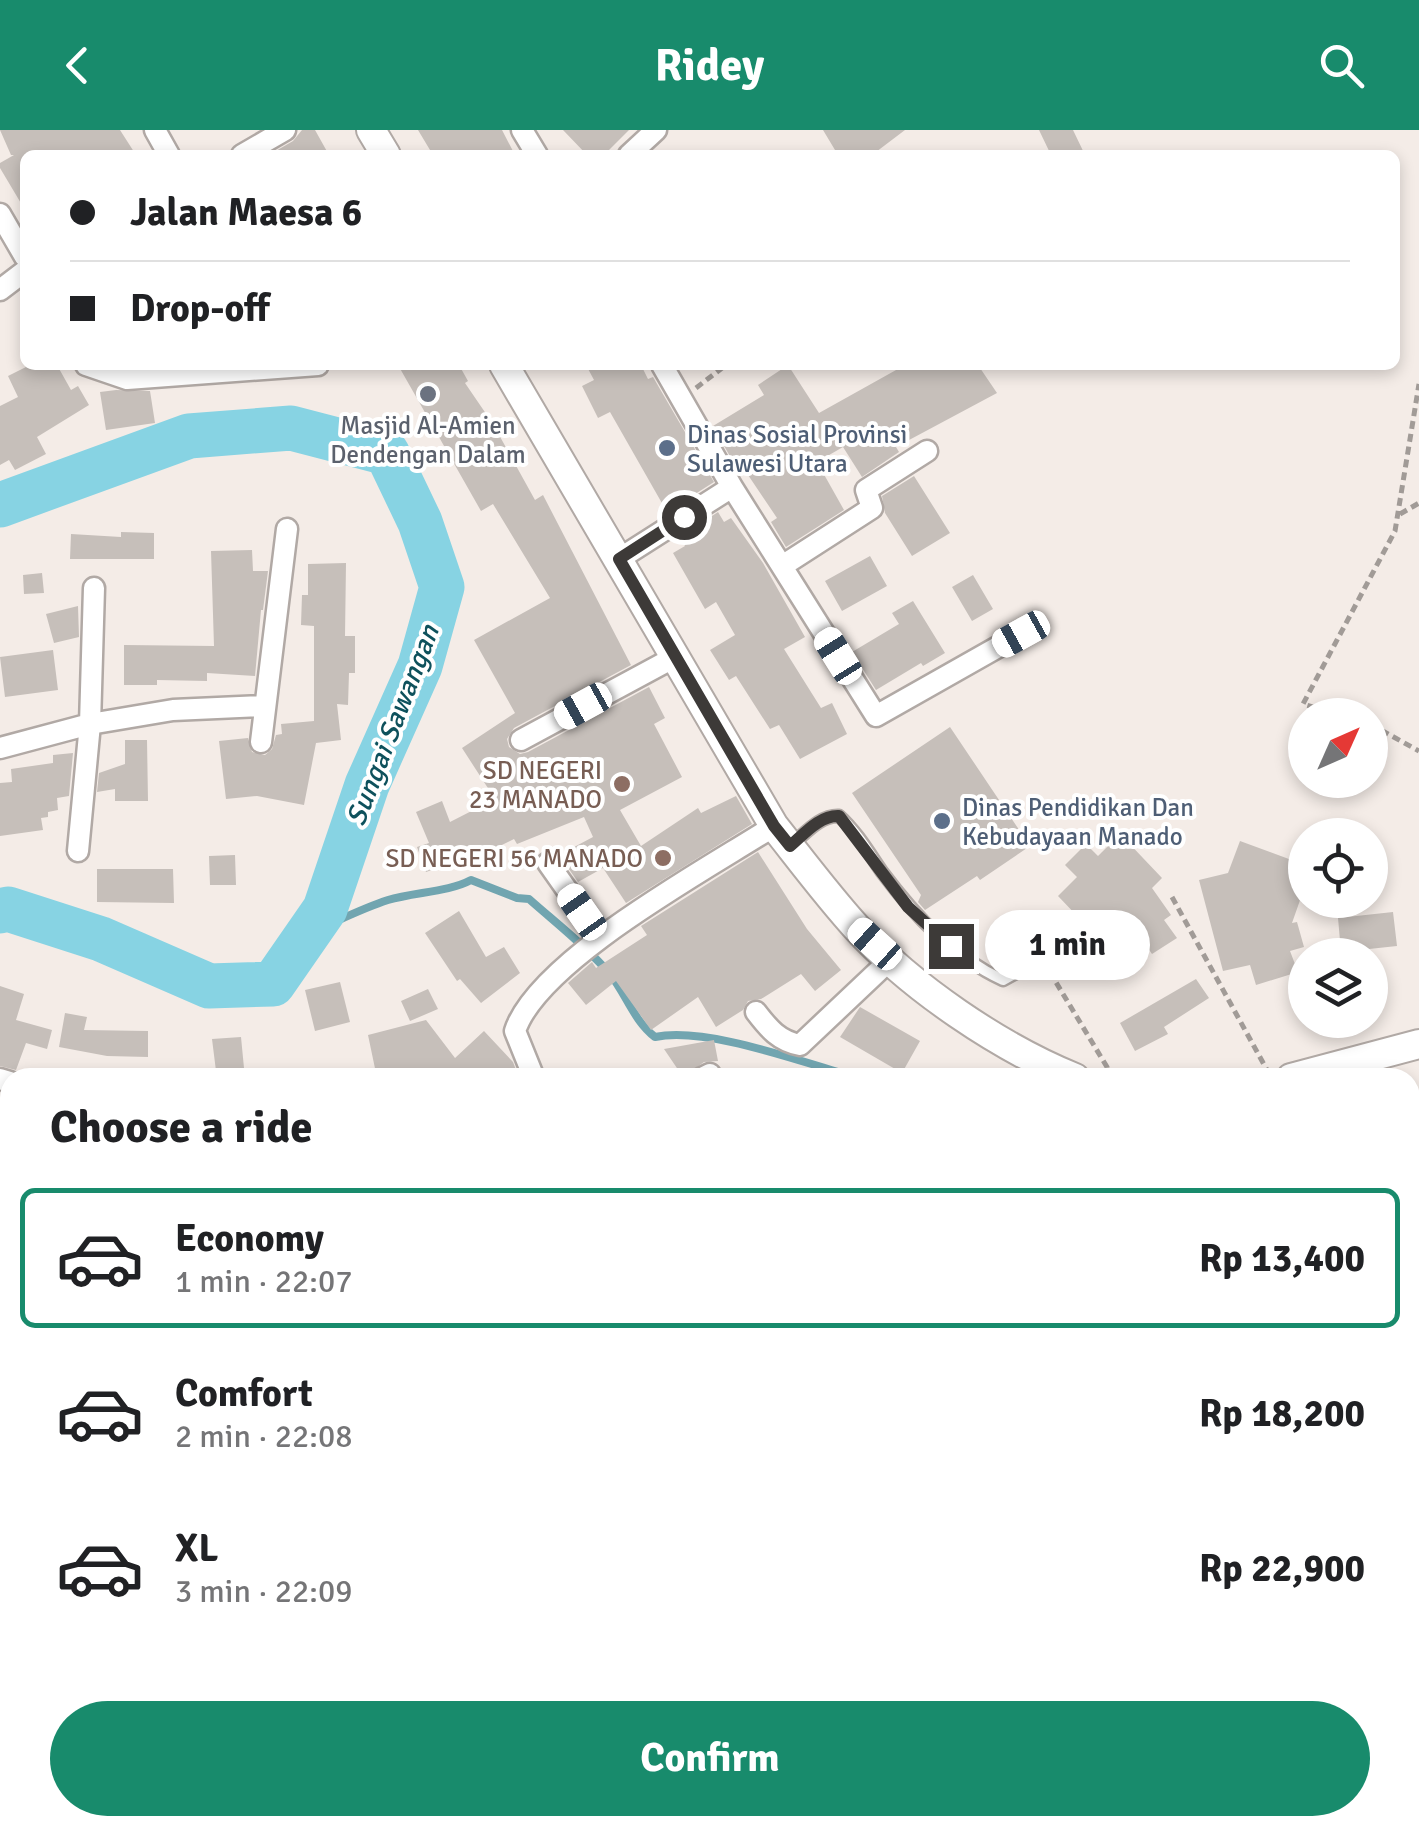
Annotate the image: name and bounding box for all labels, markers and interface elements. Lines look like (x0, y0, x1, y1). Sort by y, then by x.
icon: back (50, 38, 105, 93)
text: Ridey (655, 38, 764, 93)
icon: search (1314, 38, 1369, 93)
text: Jalan Maesa 6 (130, 189, 362, 236)
text: Drop-off (130, 285, 270, 332)
marker: Masjid Al-Amien Dendengan Dalam (417, 383, 439, 405)
place label: Masjid Al-Amien Dendengan Dalam (330, 410, 526, 470)
place label: Dinas Sosial Provinsi Sulawesi Utara (687, 419, 907, 479)
marker: Dinas Sosial Provinsi Sulawesi Utara (656, 437, 678, 459)
route start (662, 495, 707, 540)
car (987, 606, 1055, 662)
water label: Sungai Sawangan (339, 620, 447, 830)
car (809, 623, 867, 689)
car (549, 678, 617, 734)
north arrow (1288, 698, 1388, 798)
map controls (1288, 698, 1388, 1038)
place label: SD NEGERI 23 MANADO (469, 755, 602, 815)
marker: SD NEGERI 23 MANADO (611, 773, 633, 795)
place label: Dinas Pendidikan Dan Kebudayaan Manado (962, 792, 1194, 852)
marker: Dinas Pendidikan Dan Kebudayaan Manado (931, 810, 953, 832)
button: locate (1288, 818, 1388, 918)
place label: SD NEGERI 56 MANADO (385, 843, 643, 874)
marker: SD NEGERI 56 MANADO (652, 847, 674, 869)
car (553, 879, 611, 945)
callout: 1 min (986, 911, 1151, 981)
car (843, 913, 907, 975)
route end (929, 924, 974, 969)
text: 1 min (1029, 925, 1106, 964)
button: layers (1288, 938, 1388, 1038)
text: Choose a ride (50, 1100, 313, 1155)
icon: car (55, 1213, 145, 1303)
text: Economy (175, 1215, 324, 1262)
text: Rp 13,400 (1199, 1235, 1365, 1282)
text: 1 min · 22:07 (175, 1262, 353, 1301)
icon: car (55, 1368, 145, 1458)
text: Comfort (175, 1370, 313, 1417)
text: Rp 18,200 (1199, 1390, 1365, 1437)
text: 2 min · 22:08 (175, 1417, 353, 1456)
icon: car (55, 1523, 145, 1613)
text: XL (175, 1525, 218, 1572)
text: Rp 22,900 (1199, 1545, 1365, 1592)
text: 3 min · 22:09 (175, 1572, 353, 1611)
button: Confirm (50, 1701, 1370, 1816)

